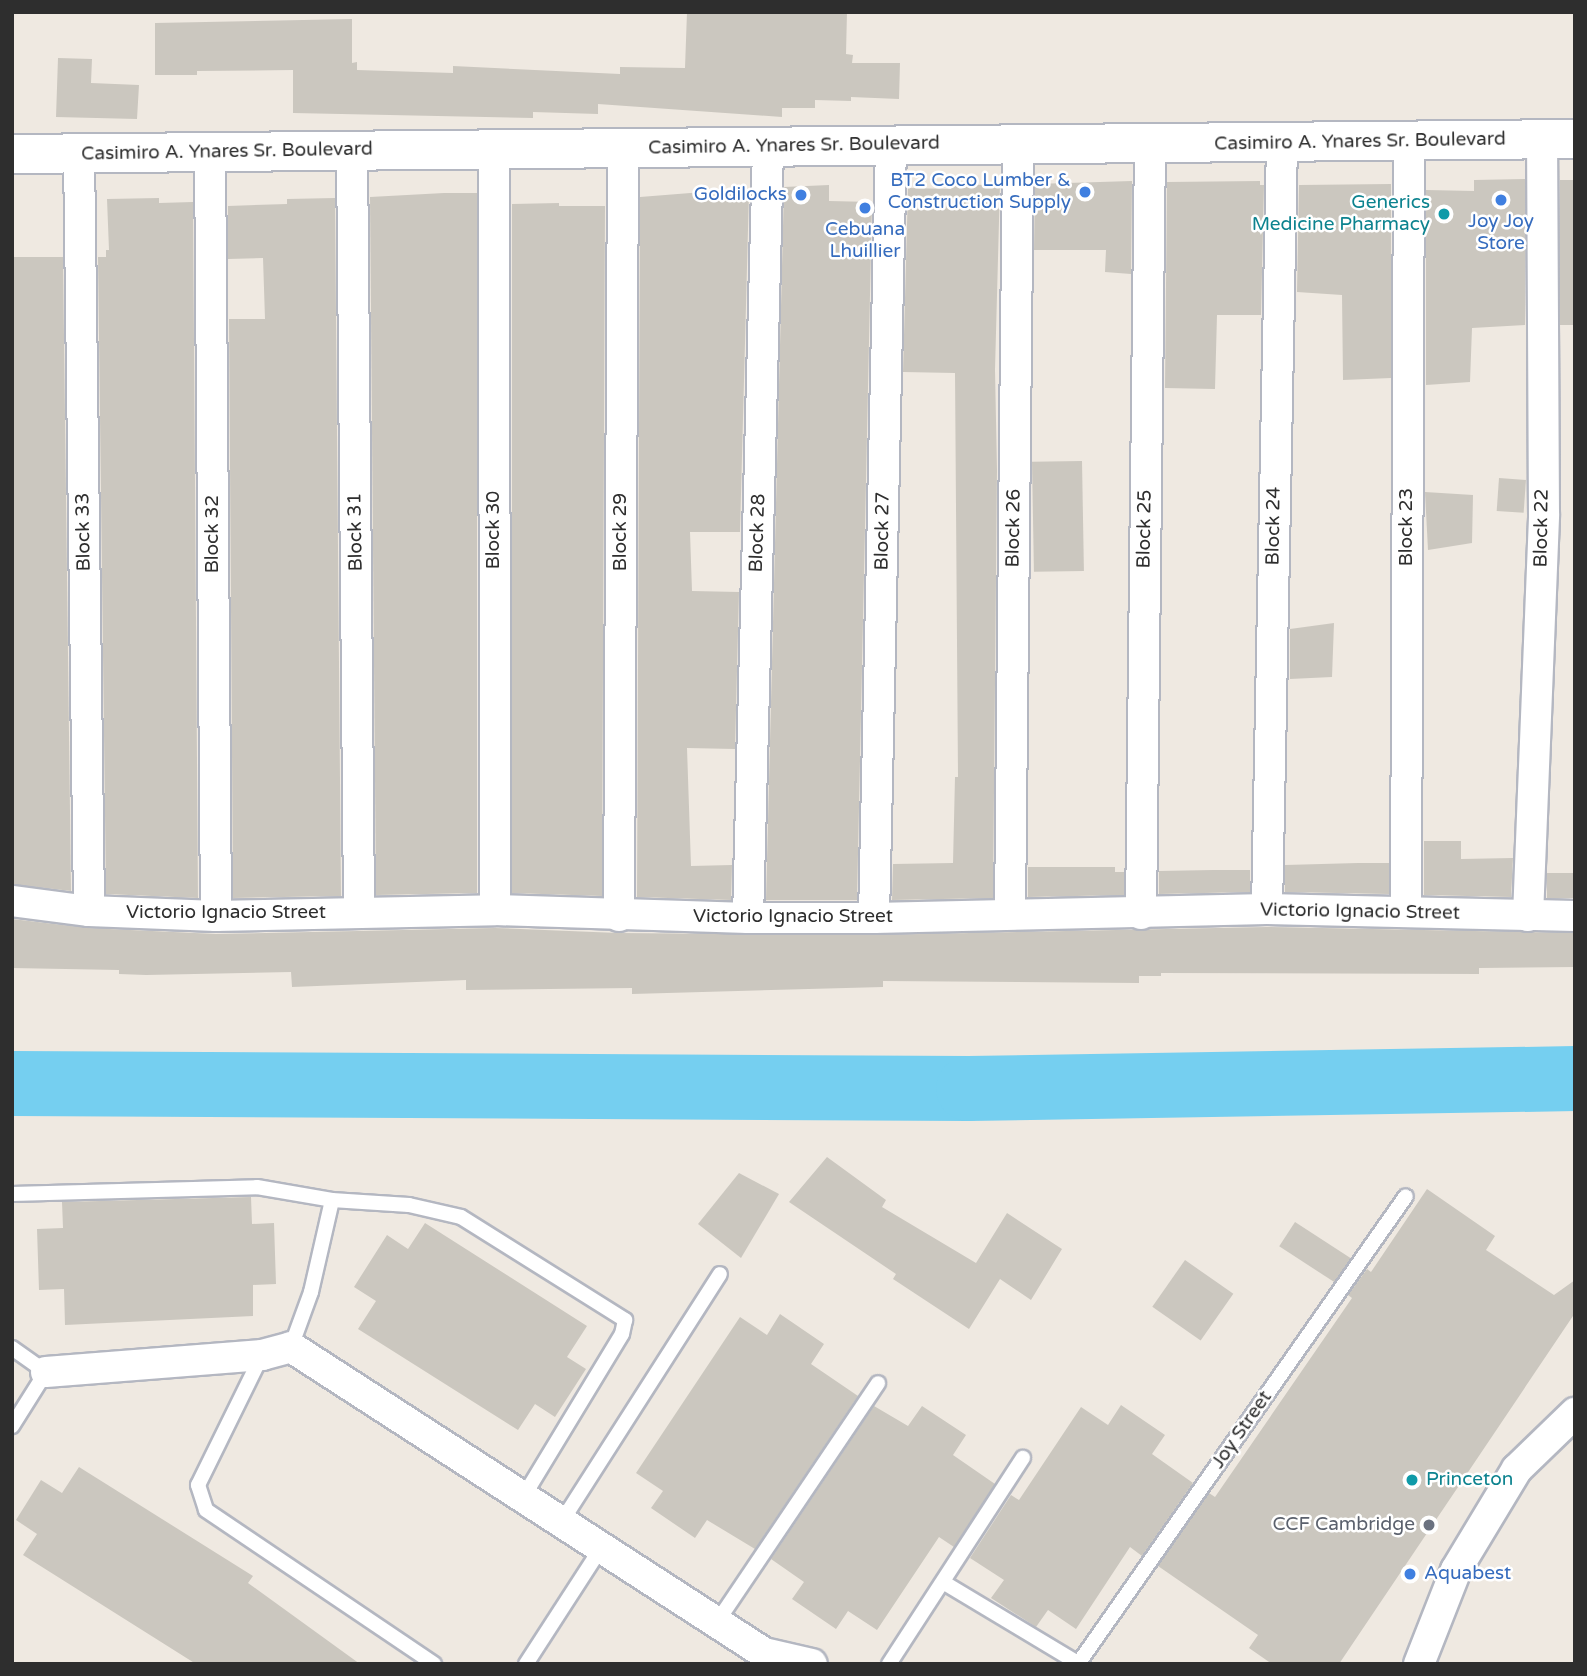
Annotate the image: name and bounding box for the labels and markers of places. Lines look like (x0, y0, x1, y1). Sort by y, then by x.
place label: BT2 Coco Lumber & Construction Supply (888, 170, 1071, 214)
place label: Goldilocks (694, 184, 787, 206)
marker: BT2 Coco Lumber & Construction Supply (1077, 184, 1093, 200)
marker: Goldilocks (793, 187, 809, 203)
place label: Generics Medicine Pharmacy (1252, 192, 1430, 236)
marker: Joy Joy Store (1493, 192, 1509, 208)
marker: Cebuana Lhuillier (857, 200, 873, 216)
marker: Generics Medicine Pharmacy (1436, 206, 1452, 222)
place label: Joy Joy Store (1468, 211, 1534, 255)
place label: Cebuana Lhuillier (825, 219, 905, 263)
place label: Princeton (1426, 1469, 1513, 1491)
marker: Princeton (1404, 1472, 1420, 1488)
place label: CCF Cambridge (1272, 1514, 1415, 1536)
marker: CCF Cambridge (1421, 1517, 1437, 1533)
place label: Aquabest (1424, 1563, 1511, 1585)
marker: Aquabest (1402, 1566, 1418, 1582)

